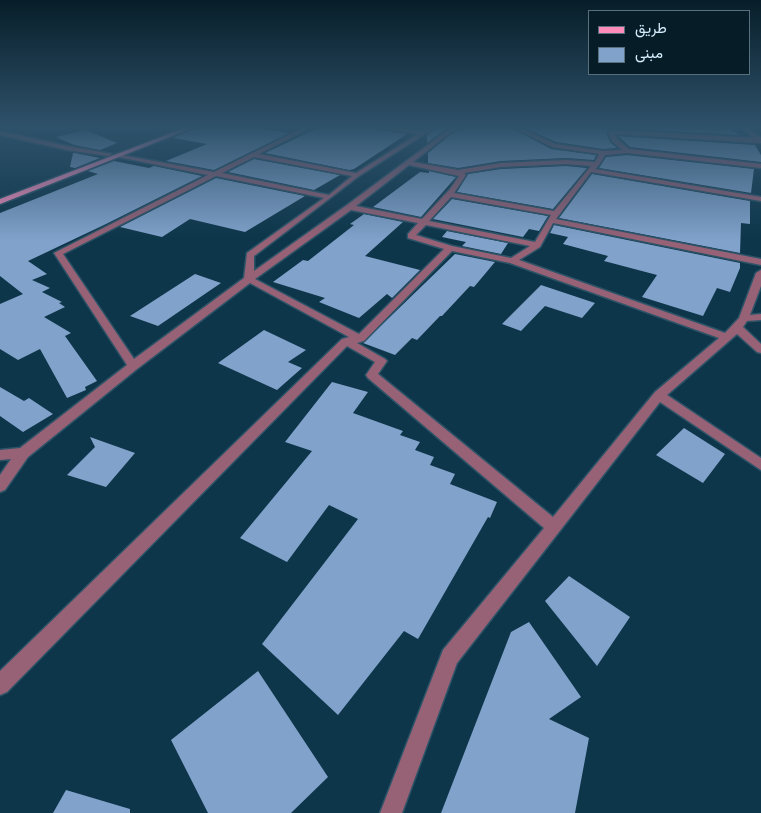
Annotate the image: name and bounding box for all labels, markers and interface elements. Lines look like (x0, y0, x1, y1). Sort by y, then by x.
legend (588, 10, 751, 75)
text: طريق (635, 19, 667, 36)
text: مبنى (635, 44, 663, 61)

